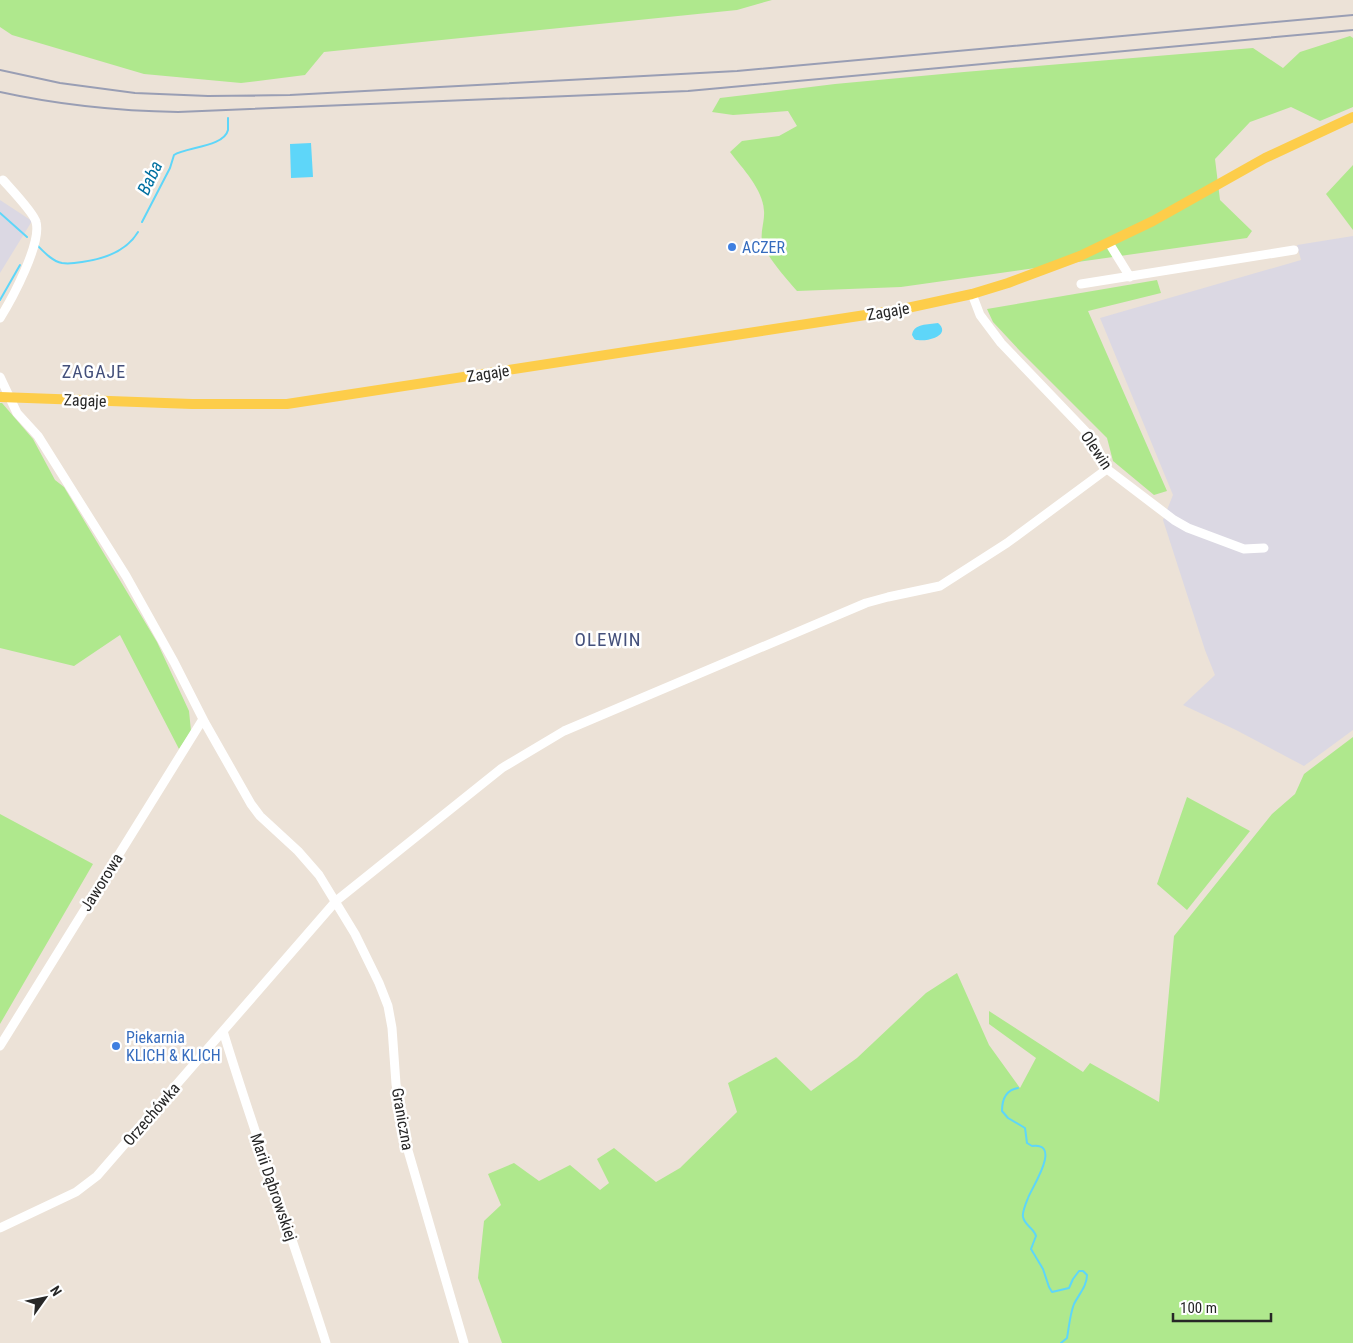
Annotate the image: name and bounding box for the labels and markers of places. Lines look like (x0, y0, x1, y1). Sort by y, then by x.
place label: ACZER (742, 238, 786, 257)
marker: ACZER (726, 241, 738, 253)
place label: Piekarnia KLICH & KLICH (126, 1028, 221, 1065)
marker: Piekarnia KLICH & KLICH (110, 1040, 122, 1052)

